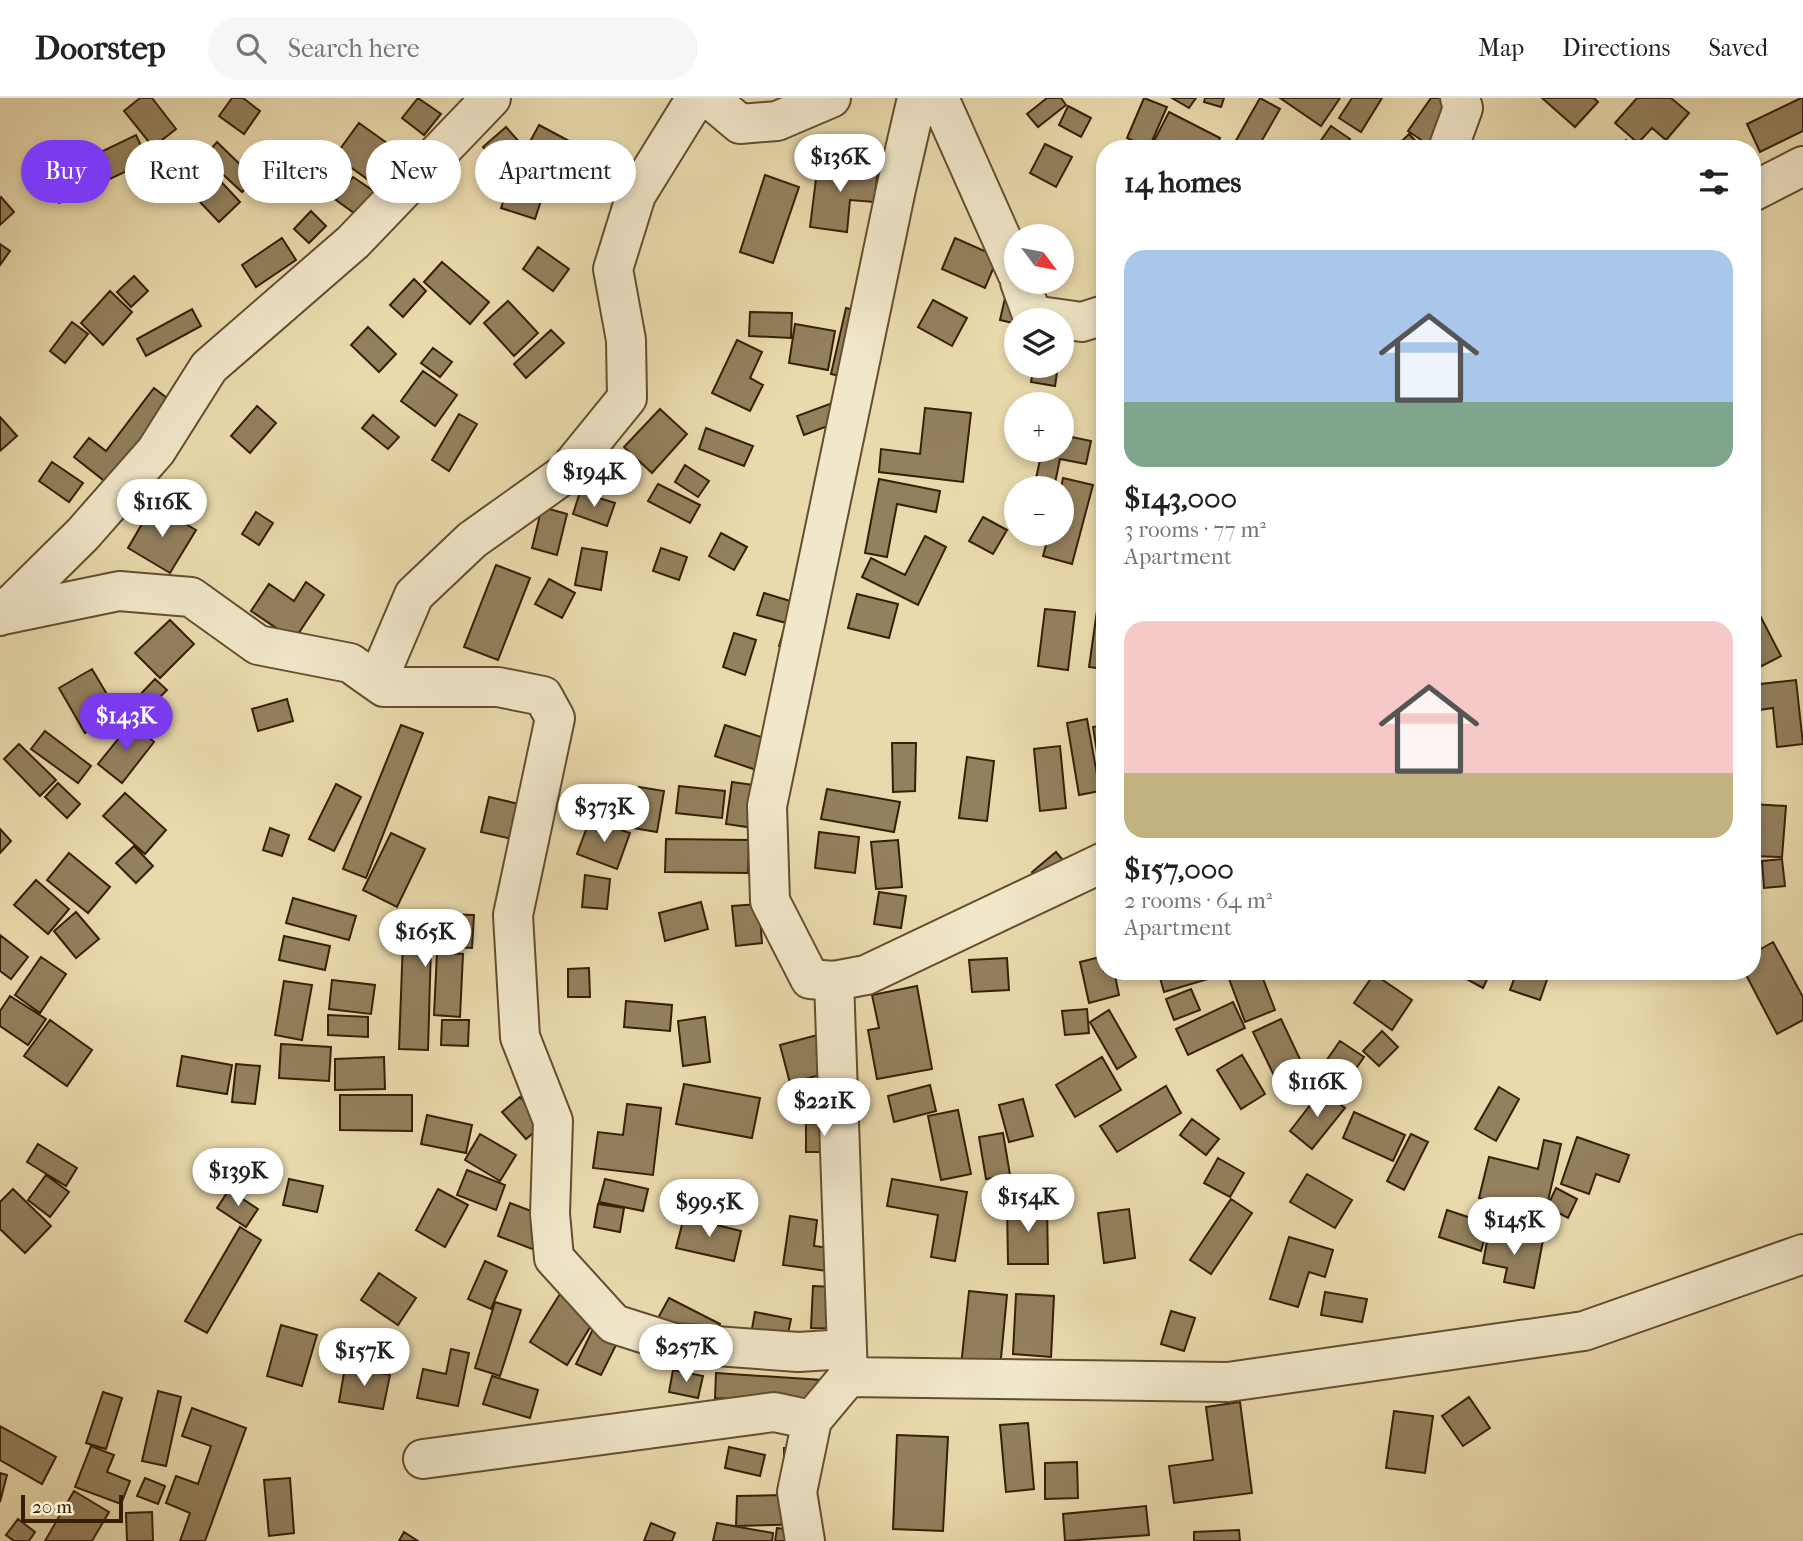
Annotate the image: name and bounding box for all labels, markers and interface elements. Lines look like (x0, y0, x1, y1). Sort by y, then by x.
search box (208, 17, 698, 80)
text: Doorstep (35, 29, 166, 68)
icon: search (232, 29, 270, 67)
text: Search here (288, 33, 420, 64)
text: Map (1478, 34, 1524, 62)
text: Directions (1562, 34, 1670, 62)
text: Saved (1708, 34, 1768, 62)
pin: $136K (791, 134, 889, 194)
chip: Buy (21, 140, 111, 203)
chip: Rent (125, 140, 224, 203)
chip: Filters (238, 140, 352, 203)
chip: New (366, 140, 461, 203)
chip: Apartment (475, 140, 636, 203)
text: $136K (810, 143, 870, 170)
icon: filters (1695, 163, 1733, 201)
text: 14 homes (1124, 165, 1241, 200)
north arrow (1004, 224, 1074, 294)
map controls (1004, 224, 1074, 546)
icon: home (1366, 295, 1492, 421)
button: layers (1004, 308, 1074, 378)
button: + (1004, 392, 1074, 462)
pin: $194K (545, 450, 643, 509)
text: $194K (562, 458, 626, 485)
button: − (1004, 476, 1074, 546)
pin: $116K (113, 480, 211, 539)
text: $143,000 (1124, 481, 1237, 516)
text: $116K (133, 488, 191, 515)
text: 3 rooms · 77 m² (1124, 516, 1266, 543)
text: Apartment (1124, 543, 1232, 570)
icon: home (1366, 666, 1492, 792)
pin: $143K (77, 694, 175, 753)
text: $143K (96, 702, 156, 729)
pin: $373K (555, 784, 653, 844)
text: $373K (574, 793, 634, 820)
text: $157,000 (1124, 852, 1234, 887)
text: 2 rooms · 64 m² (1124, 887, 1272, 914)
pin: $165K (376, 910, 474, 969)
text: Apartment (1124, 914, 1232, 941)
text: $165K (395, 918, 455, 945)
pin: $116K (1268, 1060, 1366, 1119)
text: $116K (1288, 1068, 1346, 1095)
pin: $221K (775, 1079, 873, 1138)
text: $221K (793, 1087, 855, 1114)
pin: $139K (189, 1148, 287, 1208)
text: $139K (208, 1157, 268, 1184)
pin: $154K (979, 1174, 1077, 1234)
pin: $99.5K (652, 1180, 766, 1239)
text: $154K (997, 1183, 1059, 1210)
text: $99.5K (676, 1188, 742, 1215)
pin: $145K (1465, 1198, 1563, 1257)
text: $145K (1484, 1206, 1544, 1233)
pin: $257K (637, 1324, 735, 1384)
pin: $157K (315, 1328, 413, 1388)
text: $257K (655, 1333, 717, 1360)
text: $157K (335, 1337, 393, 1364)
scale bar (21, 1492, 122, 1524)
text: 20 m (32, 1496, 72, 1518)

